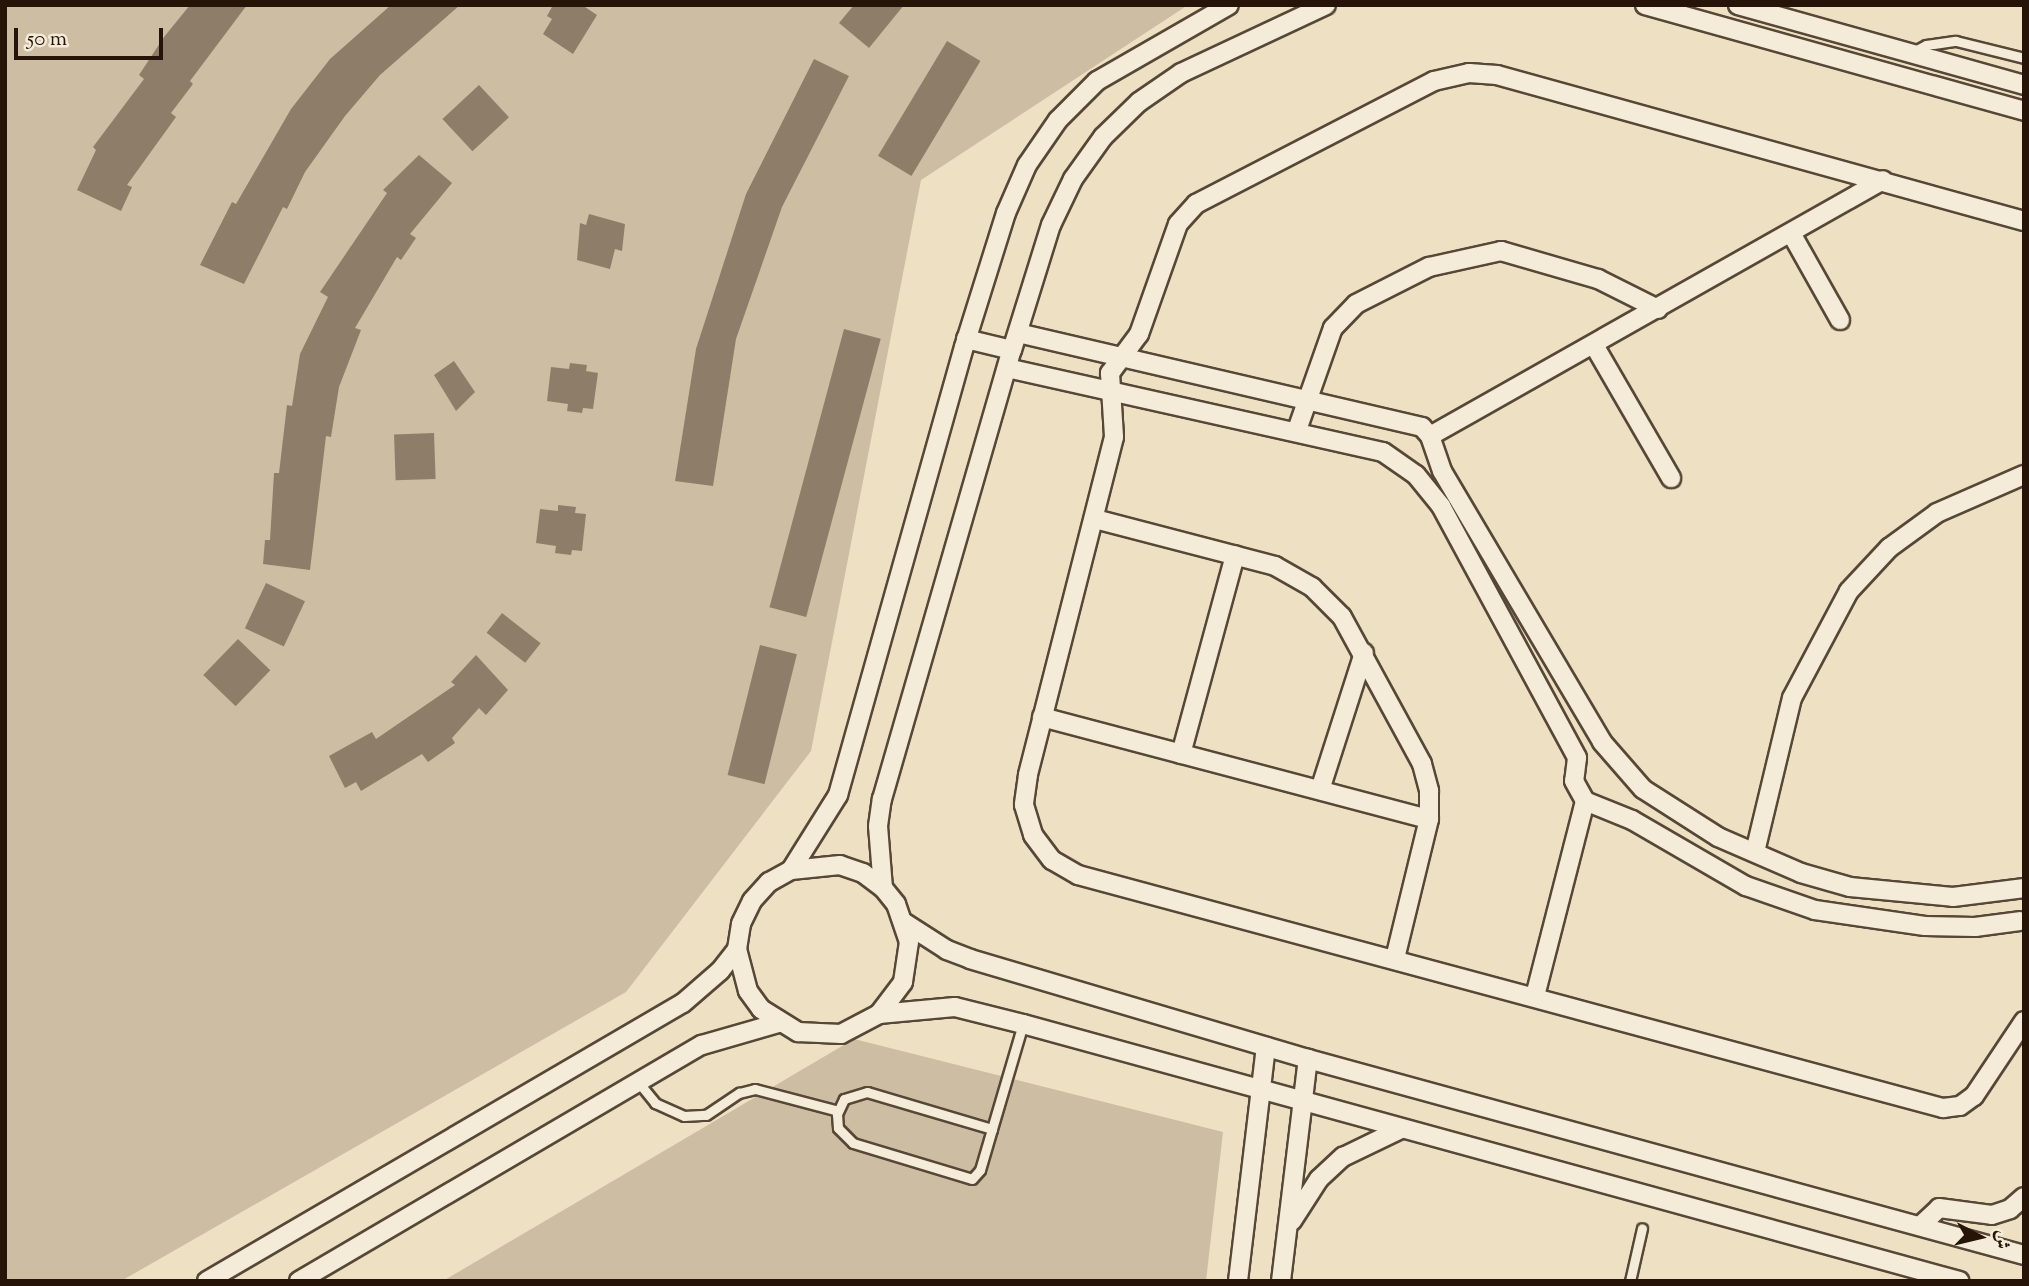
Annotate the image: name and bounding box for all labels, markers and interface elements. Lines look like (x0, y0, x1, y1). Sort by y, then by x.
scale bar (18, 14, 166, 58)
text: 50 m (27, 25, 67, 55)
north arrow (1945, 1202, 2015, 1272)
text: ش (1987, 1229, 2016, 1251)

